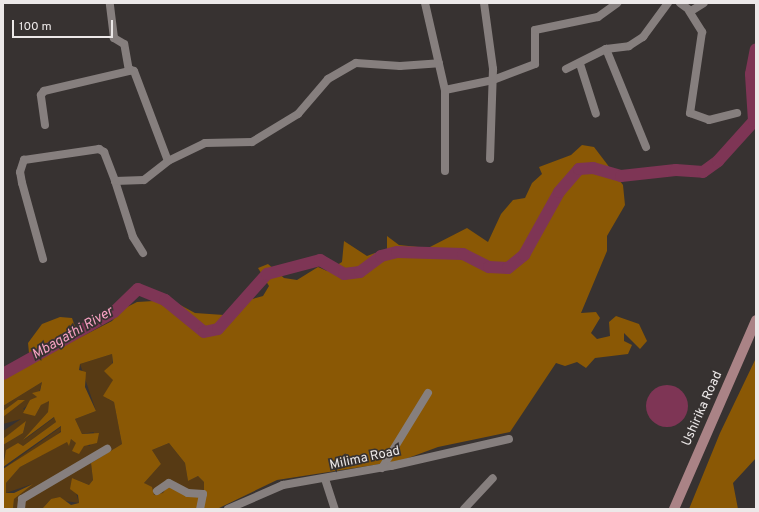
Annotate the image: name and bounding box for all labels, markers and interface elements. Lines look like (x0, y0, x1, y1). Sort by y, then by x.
scale bar (14, 12, 115, 38)
text: 100 m (19, 19, 52, 35)
water label: Mbagathi River (29, 304, 117, 364)
street label: Ushirika Road (680, 369, 726, 449)
street label: Milima Road (328, 444, 402, 474)

